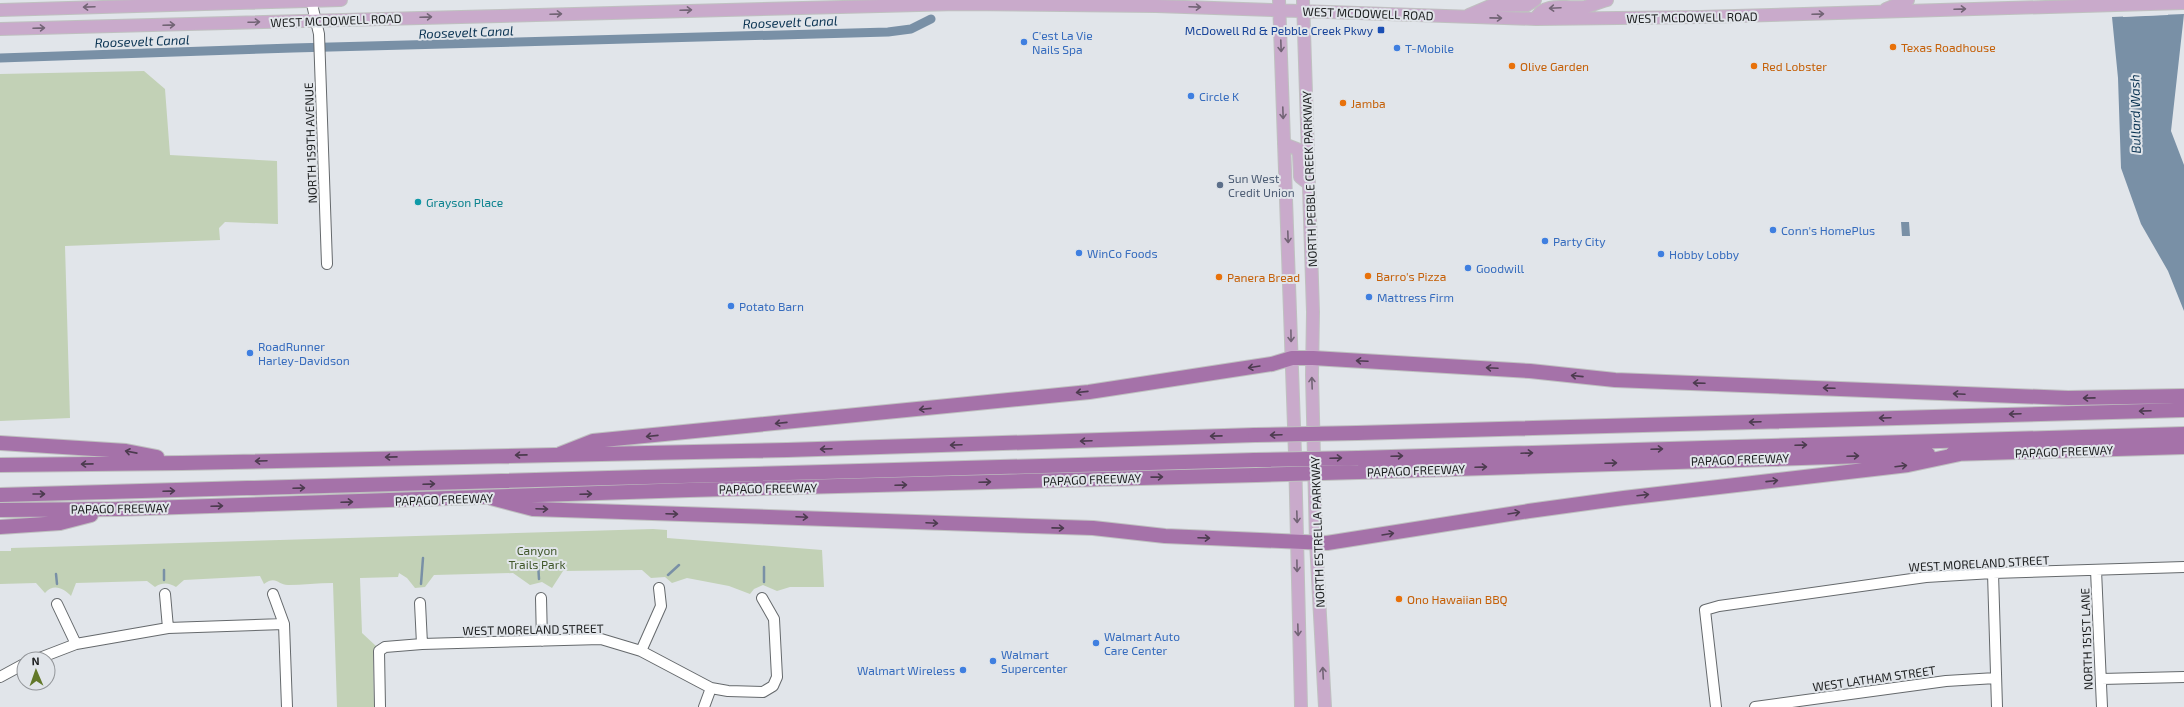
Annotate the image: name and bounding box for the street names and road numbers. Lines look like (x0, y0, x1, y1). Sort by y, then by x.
street label: WEST MCDOWELL ROAD (1302, 4, 1434, 22)
street label: WEST MCDOWELL ROAD (1626, 9, 1758, 25)
street label: WEST MCDOWELL ROAD (270, 11, 402, 29)
street label: NORTH 159TH AVENUE (301, 82, 319, 204)
street label: NORTH PEBBLE CREEK PARKWAY (1299, 90, 1319, 267)
street label: PAPAGO FREEWAY (2015, 442, 2114, 460)
street label: PAPAGO FREEWAY (1691, 450, 1790, 468)
street label: NORTH ESTRELLA PARKWAY (1307, 456, 1327, 608)
street label: PAPAGO FREEWAY (1367, 461, 1466, 479)
street label: PAPAGO FREEWAY (1043, 470, 1142, 488)
street label: PAPAGO FREEWAY (719, 480, 818, 496)
street label: PAPAGO FREEWAY (395, 490, 494, 508)
street label: PAPAGO FREEWAY (71, 500, 170, 516)
street label: WEST MORELAND STREET (1908, 552, 2050, 574)
street label: NORTH 151ST LANE (2077, 587, 2095, 690)
street label: WEST MORELAND STREET (462, 621, 604, 637)
street label: WEST LATHAM STREET (1811, 662, 1937, 694)

